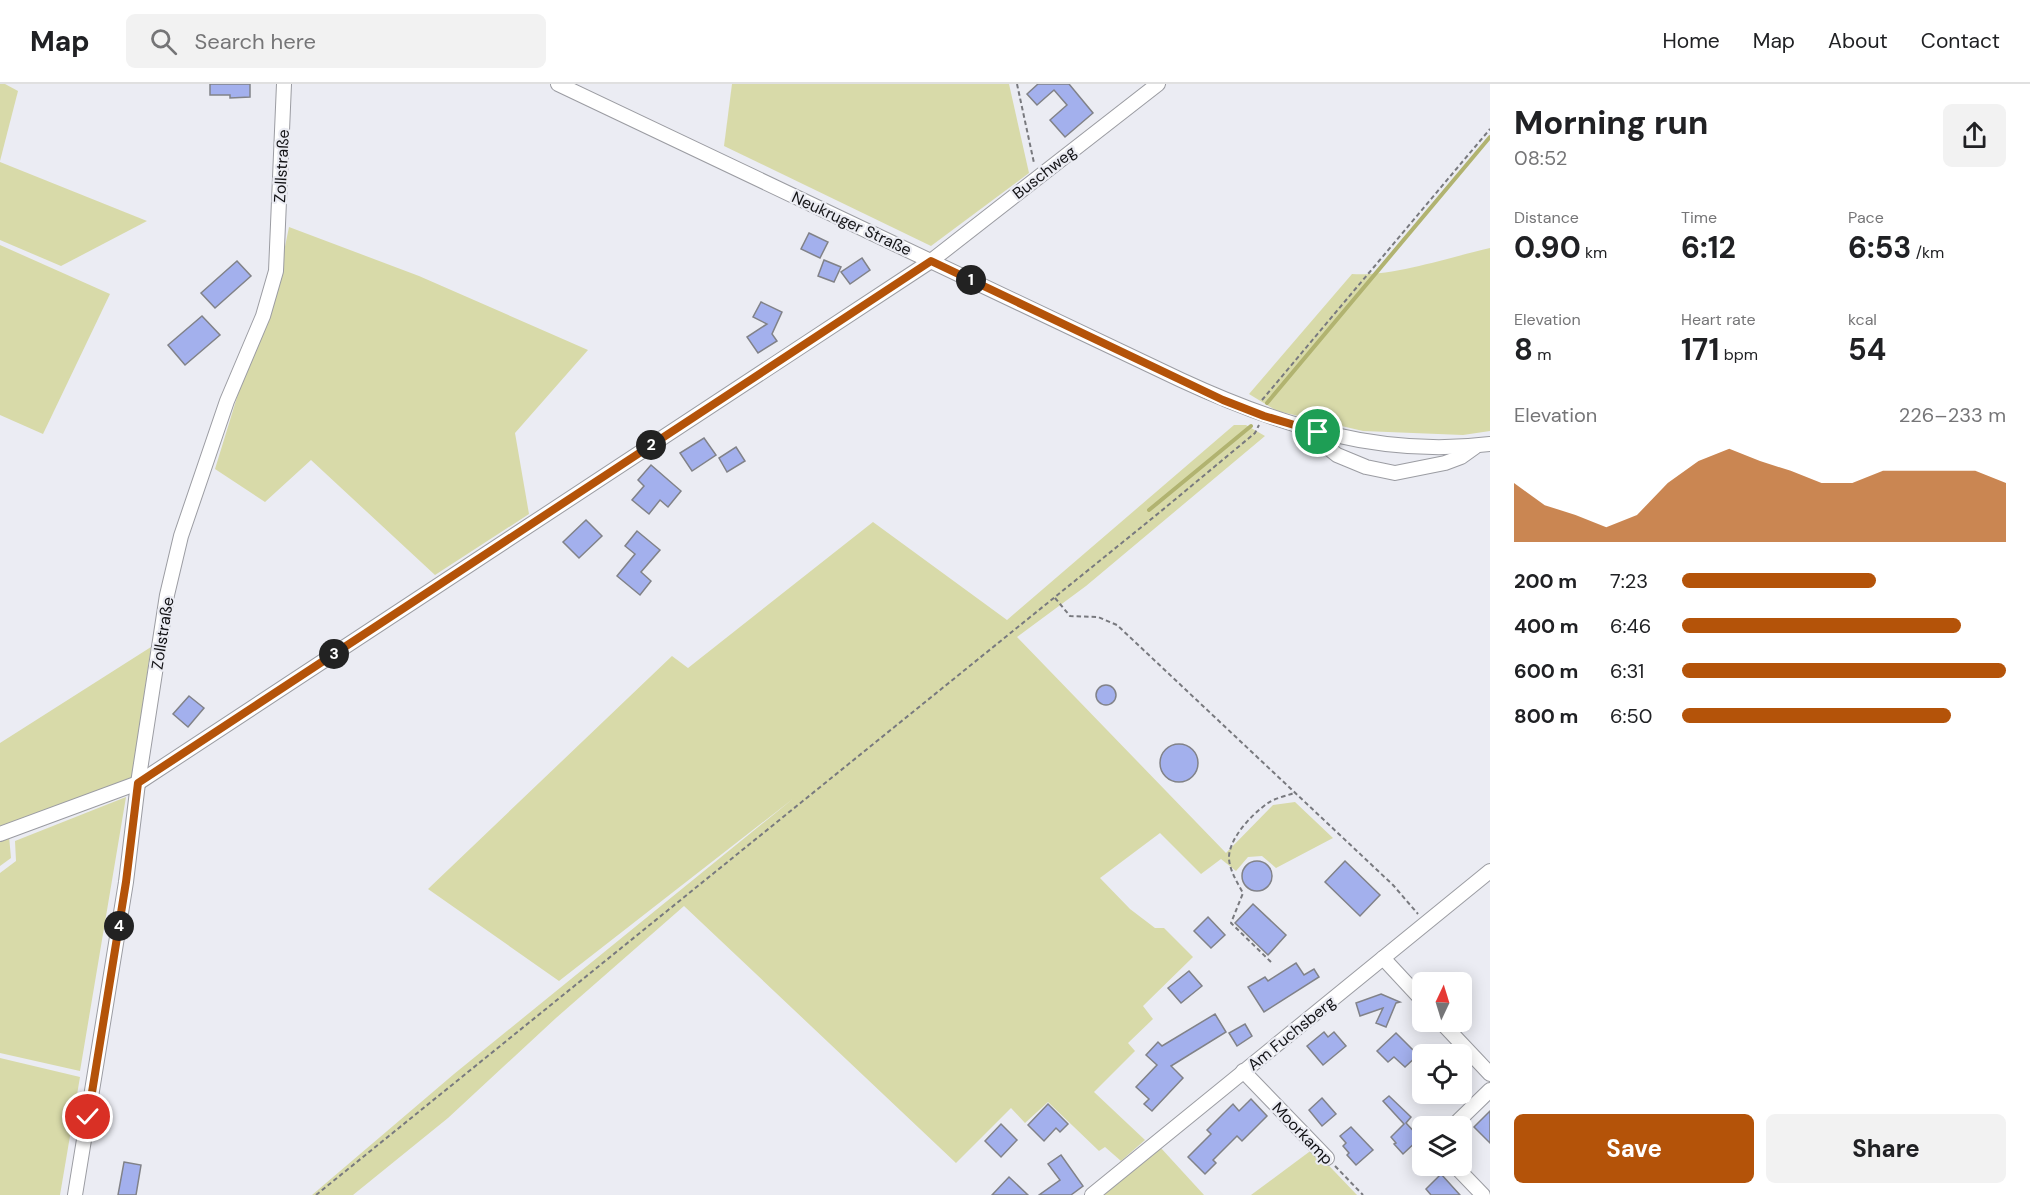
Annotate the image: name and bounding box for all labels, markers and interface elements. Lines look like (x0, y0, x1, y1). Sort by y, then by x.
search box (126, 14, 546, 68)
text: Map (30, 23, 90, 60)
icon: search (147, 25, 180, 58)
text: Search here (195, 27, 316, 56)
text: Home (1662, 27, 1720, 55)
text: Map (1753, 27, 1795, 55)
text: About (1828, 27, 1888, 55)
text: Contact (1921, 27, 2000, 55)
text: Morning run (1514, 101, 1708, 144)
button: share (1943, 104, 2006, 167)
street label: Zollstraße (269, 129, 294, 203)
street label: Buschweg (1008, 141, 1080, 204)
text: 08:52 (1514, 145, 1567, 171)
street label: Neukruger Straße (788, 186, 915, 260)
text: Distance (1514, 207, 1579, 228)
text: Time (1681, 207, 1717, 228)
text: Pace (1848, 207, 1884, 228)
text: 0.90 (1514, 228, 1581, 267)
text: 6:12 (1681, 228, 1736, 267)
text: 6:53 (1848, 228, 1911, 267)
text: km (1581, 242, 1607, 263)
text: /km (1911, 242, 1944, 263)
pin: 1 (956, 265, 986, 295)
text: 1 (968, 269, 974, 290)
text: Elevation (1514, 309, 1581, 330)
text: Heart rate (1681, 309, 1756, 330)
text: kcal (1848, 309, 1877, 330)
text: 8 (1514, 330, 1533, 369)
text: 171 (1681, 330, 1720, 369)
text: 54 (1848, 330, 1886, 369)
text: m (1533, 344, 1552, 365)
text: bpm (1720, 344, 1758, 365)
text: Elevation (1514, 402, 1597, 428)
text: 226–233 m (1899, 402, 2006, 428)
pin (1292, 406, 1343, 457)
icon: arrive (1301, 415, 1334, 448)
pin: 2 (636, 430, 666, 460)
text: 2 (646, 434, 656, 455)
text: 200 m (1514, 568, 1577, 594)
text: 7:23 (1610, 568, 1648, 594)
street label: Zollstraße (146, 595, 179, 671)
text: 400 m (1514, 613, 1579, 639)
text: 6:46 (1610, 613, 1651, 639)
pin: 3 (319, 639, 349, 669)
text: 3 (329, 643, 339, 664)
text: 600 m (1514, 658, 1578, 684)
text: 6:31 (1610, 658, 1644, 684)
text: 800 m (1514, 703, 1578, 729)
text: 6:50 (1610, 703, 1652, 729)
pin: 4 (104, 911, 134, 941)
text: 4 (114, 915, 124, 936)
north arrow (1412, 972, 1472, 1032)
map controls (1412, 972, 1472, 1176)
street label: Am Fuchsberg (1243, 992, 1340, 1075)
button: locate (1412, 1044, 1472, 1104)
pin (62, 1091, 113, 1142)
street label: Moorkamp (1268, 1098, 1338, 1169)
icon: check (71, 1100, 104, 1133)
button: Save (1514, 1114, 1754, 1183)
button: Share (1766, 1114, 2006, 1183)
button: layers (1412, 1116, 1472, 1176)

